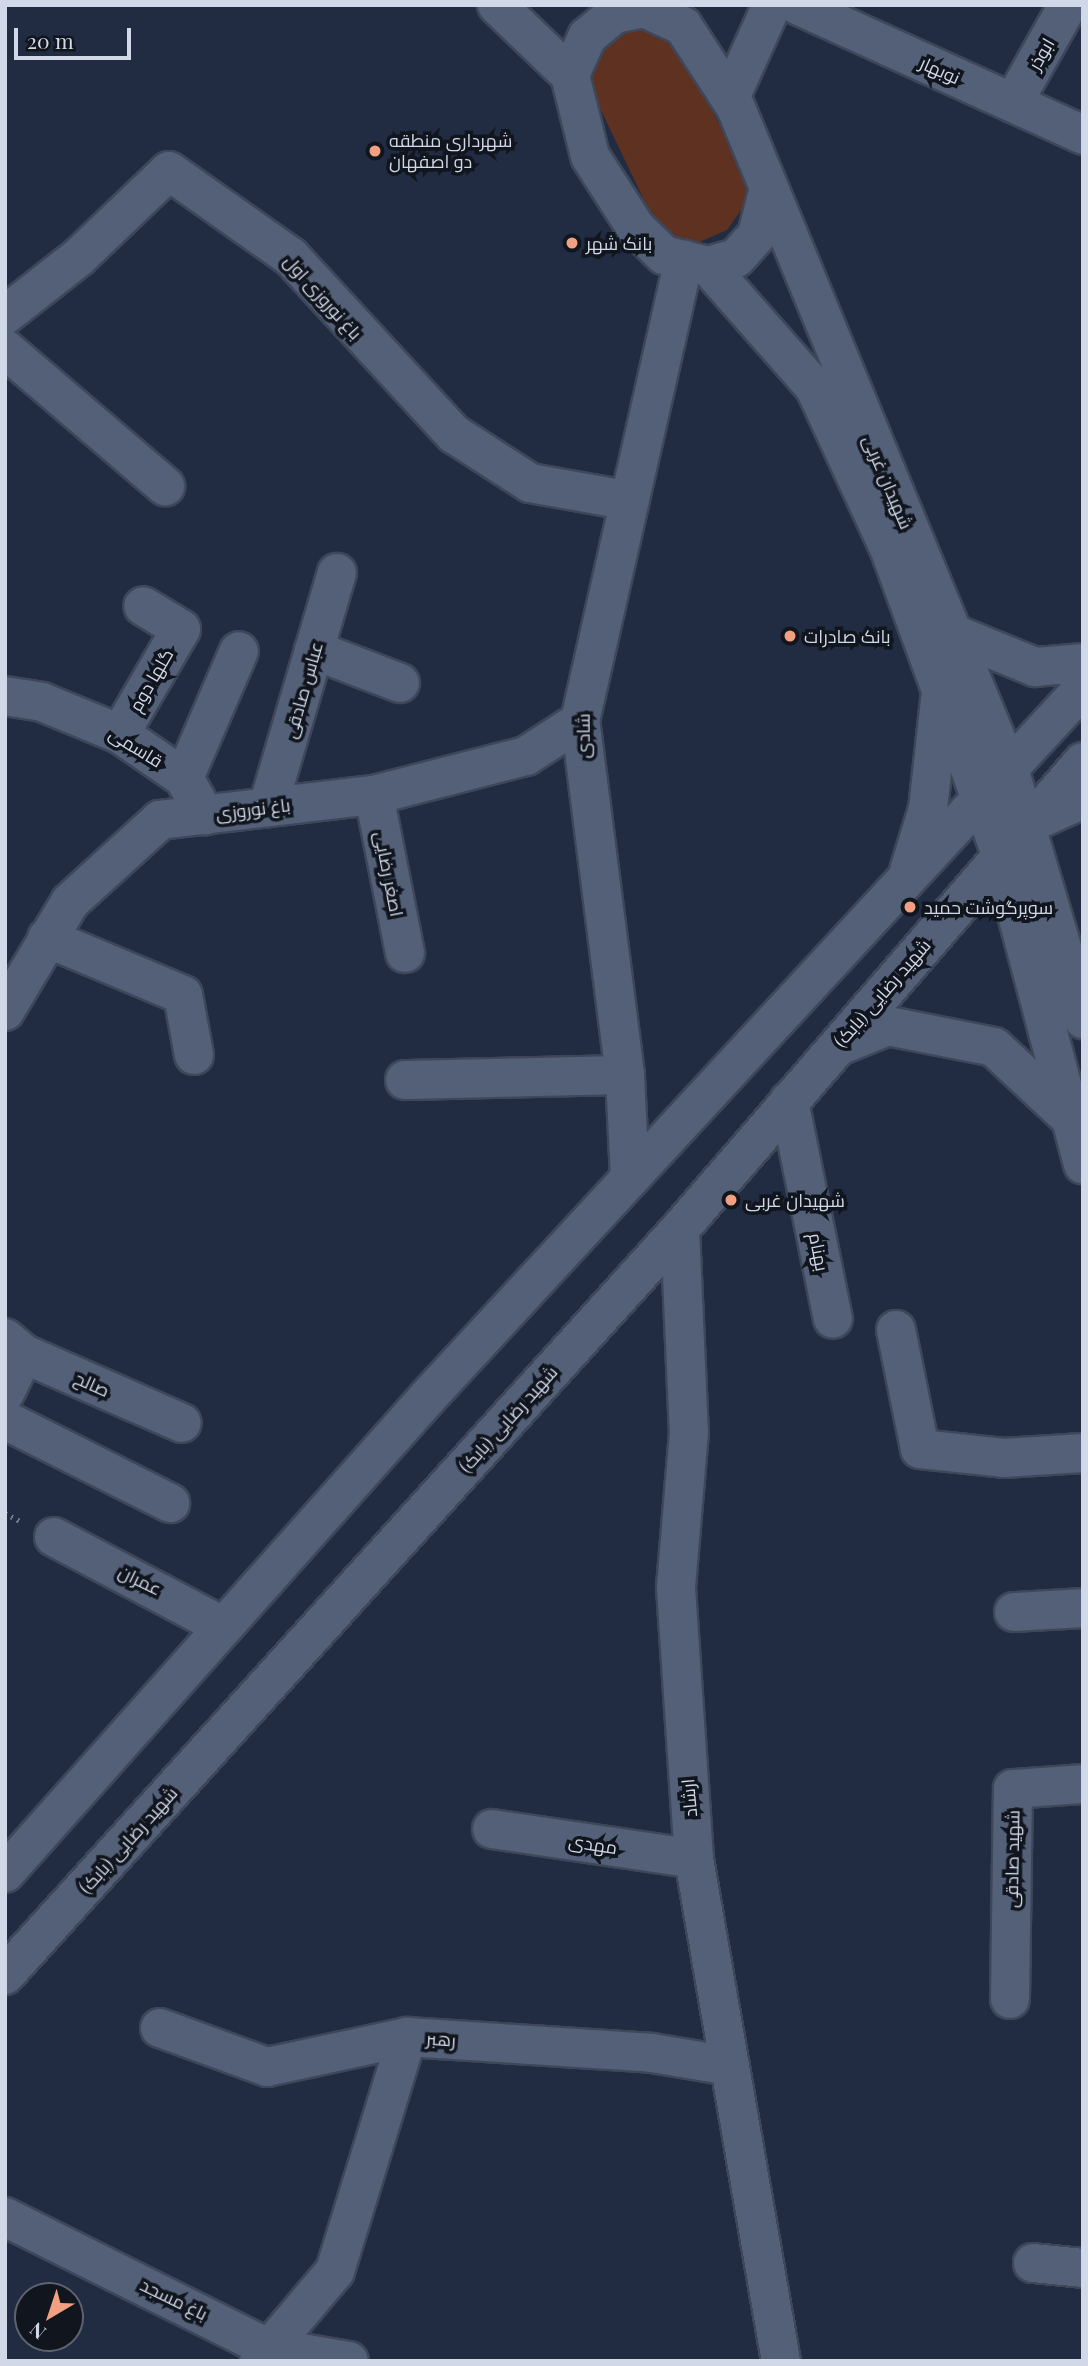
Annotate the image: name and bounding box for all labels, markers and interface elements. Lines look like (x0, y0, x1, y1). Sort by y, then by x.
scale bar (18, 14, 135, 58)
text: 20 m (27, 26, 74, 54)
street label: ابوذر (1023, 34, 1059, 74)
street label: نوبهار (916, 52, 964, 88)
place label: شهرداری منطقه دو اصفهان (389, 130, 512, 172)
marker: شهرداری منطقه دو اصفهان (367, 143, 383, 159)
place label: بانک شهر (586, 232, 652, 254)
marker: بانک شهر (564, 235, 580, 251)
street label: باغ نوروزی اول (279, 250, 367, 344)
street label: شهیدان غربی (859, 432, 917, 532)
place label: بانک صادرات (804, 625, 891, 647)
marker: بانک صادرات (782, 628, 798, 644)
street label: عباس صادقی (279, 639, 327, 741)
street label: گلها دوم (124, 645, 178, 715)
street label: شادی (572, 713, 594, 759)
street label: قاسمی (105, 722, 167, 772)
street label: باغ نوروزی (214, 794, 292, 824)
street label: اصغر رضایی (370, 830, 408, 918)
place label: سوپرگوشت حمید (924, 896, 1053, 918)
marker: سوپرگوشت حمید (902, 899, 918, 915)
street label: شهید رضایی (بابک) (829, 934, 935, 1052)
place label: شهیدان غربی (745, 1189, 845, 1211)
marker: شهیدان غربی (723, 1192, 739, 1208)
street label: بهنام (805, 1231, 833, 1273)
street label: شهید رضایی (بابک) (454, 1361, 562, 1477)
street label: صالح (71, 1367, 113, 1401)
street label: عمران (115, 1560, 165, 1600)
street label: ارشاد (677, 1778, 701, 1818)
street label: شهید رضایی (بابک) (74, 1782, 182, 1898)
street label: شهید صادقی (1000, 1810, 1024, 1908)
street label: مهدی (567, 1829, 619, 1859)
street label: رهبر (425, 2027, 457, 2051)
street label: باغ مسجد (137, 2273, 211, 2325)
north arrow (14, 2282, 84, 2352)
text: N (24, 2317, 51, 2346)

